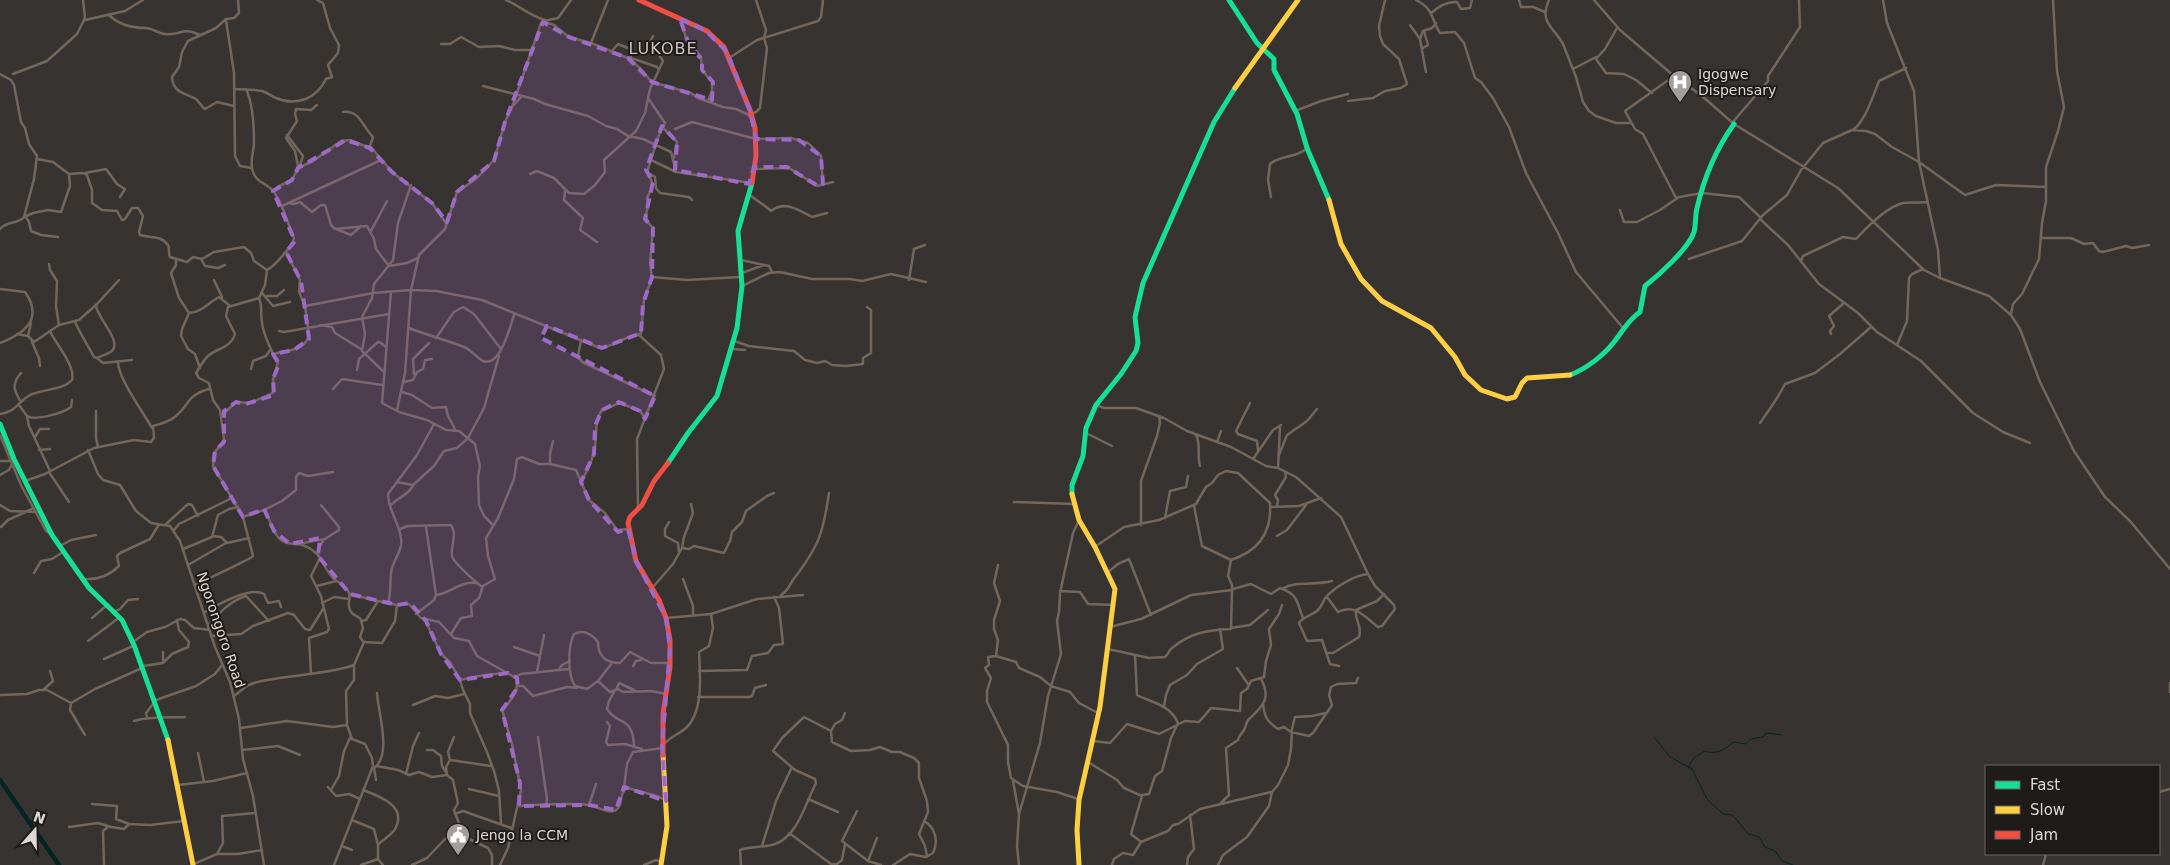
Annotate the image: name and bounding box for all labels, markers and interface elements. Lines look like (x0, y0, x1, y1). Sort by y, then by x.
district label: LUKOBE (628, 39, 698, 58)
place label: Igogwe Dispensary (1698, 66, 1776, 98)
hospital icon: Igogwe Dispensary (1667, 69, 1693, 103)
street label: Ngorongoro Road (194, 570, 248, 690)
legend (1985, 765, 2160, 855)
text: Fast (2030, 776, 2060, 794)
text: Slow (2030, 801, 2065, 819)
north arrow (10, 805, 60, 855)
text: N (31, 808, 48, 827)
public building icon: Jengo la CCM (445, 822, 471, 856)
text: Jam (2029, 826, 2058, 844)
place label: Jengo la CCM (475, 827, 568, 843)

